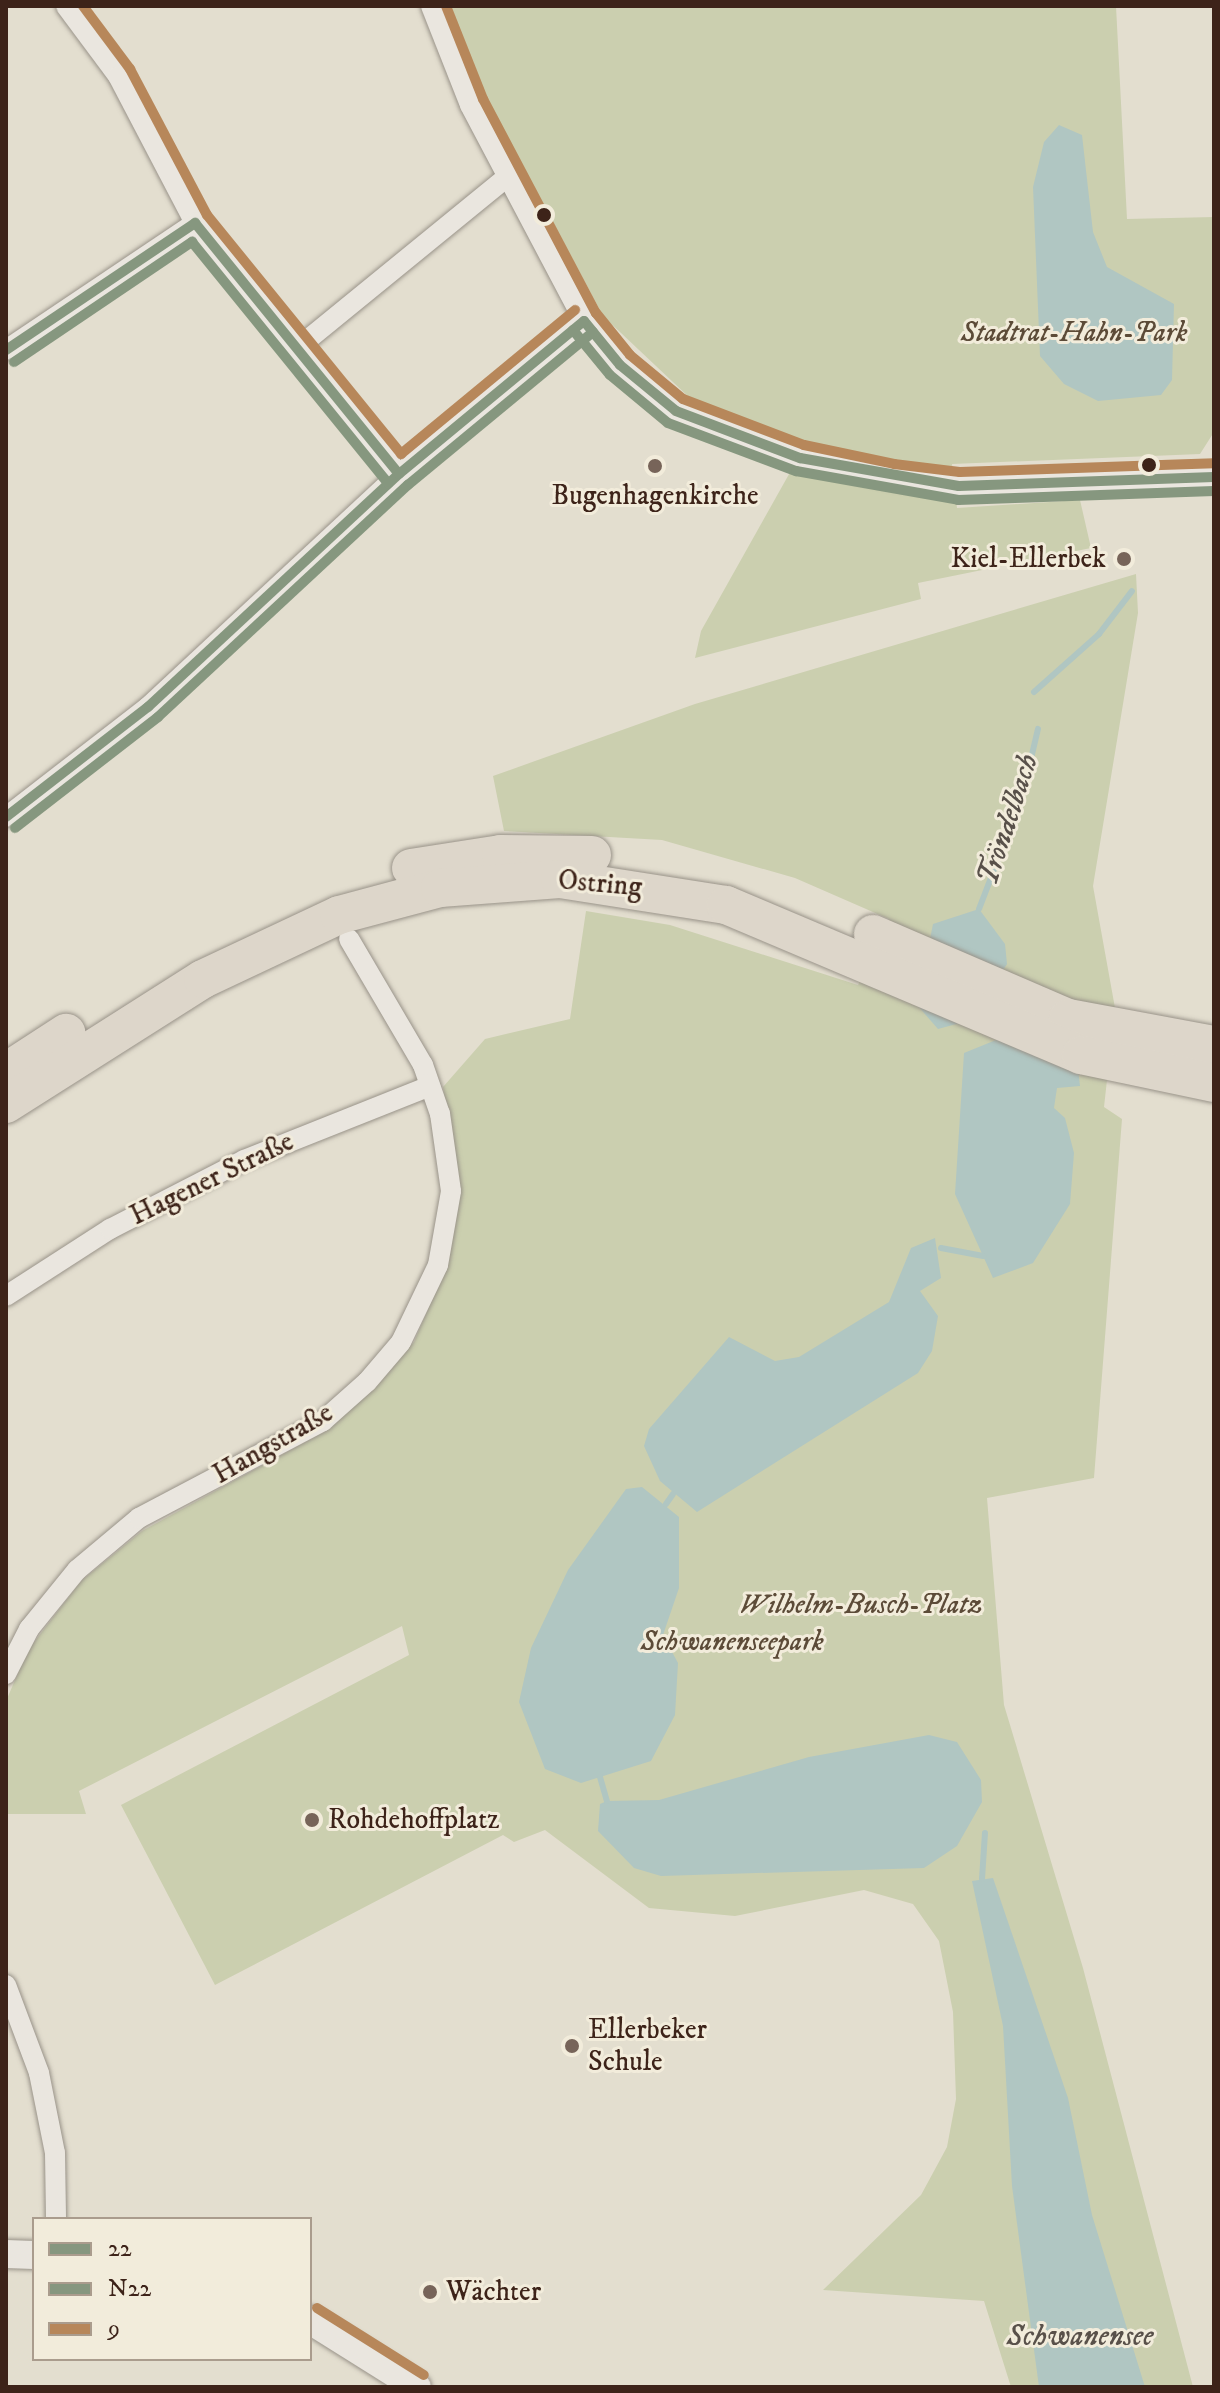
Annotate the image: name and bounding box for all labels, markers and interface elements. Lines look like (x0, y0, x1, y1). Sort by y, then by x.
unlabelled marker (536, 207, 552, 223)
park label: Stadtrat-Hahn-Park (961, 316, 1187, 350)
marker: Bugenhagenkirche (646, 457, 664, 475)
unlabelled marker (1141, 457, 1157, 473)
place label: Bugenhagenkirche (551, 479, 759, 513)
place label: Kiel-Ellerbek (951, 542, 1106, 576)
marker: Kiel-Ellerbek (1113, 548, 1135, 570)
water label: Tröndelbach (971, 750, 1047, 890)
street label: Ostring (557, 864, 643, 904)
street label: Hagener Straße (125, 1125, 299, 1233)
street label: Hangstraße (207, 1396, 339, 1492)
park label: Wilhelm-Busch-Platz (739, 1588, 983, 1622)
park label: Schwanenseepark (640, 1625, 824, 1659)
place label: Rohdehoffplatz (328, 1803, 499, 1837)
marker: Rohdehoffplatz (303, 1811, 321, 1829)
place label: Ellerbeker Schule (588, 2013, 707, 2079)
marker: Ellerbeker Schule (563, 2037, 581, 2055)
legend (32, 2217, 312, 2361)
text: 22 (108, 2234, 132, 2264)
text: N22 (108, 2274, 151, 2304)
place label: Wächter (446, 2275, 541, 2309)
marker: Wächter (421, 2283, 439, 2301)
text: 9 (108, 2314, 120, 2344)
water label: Schwanensee (1007, 2319, 1153, 2355)

